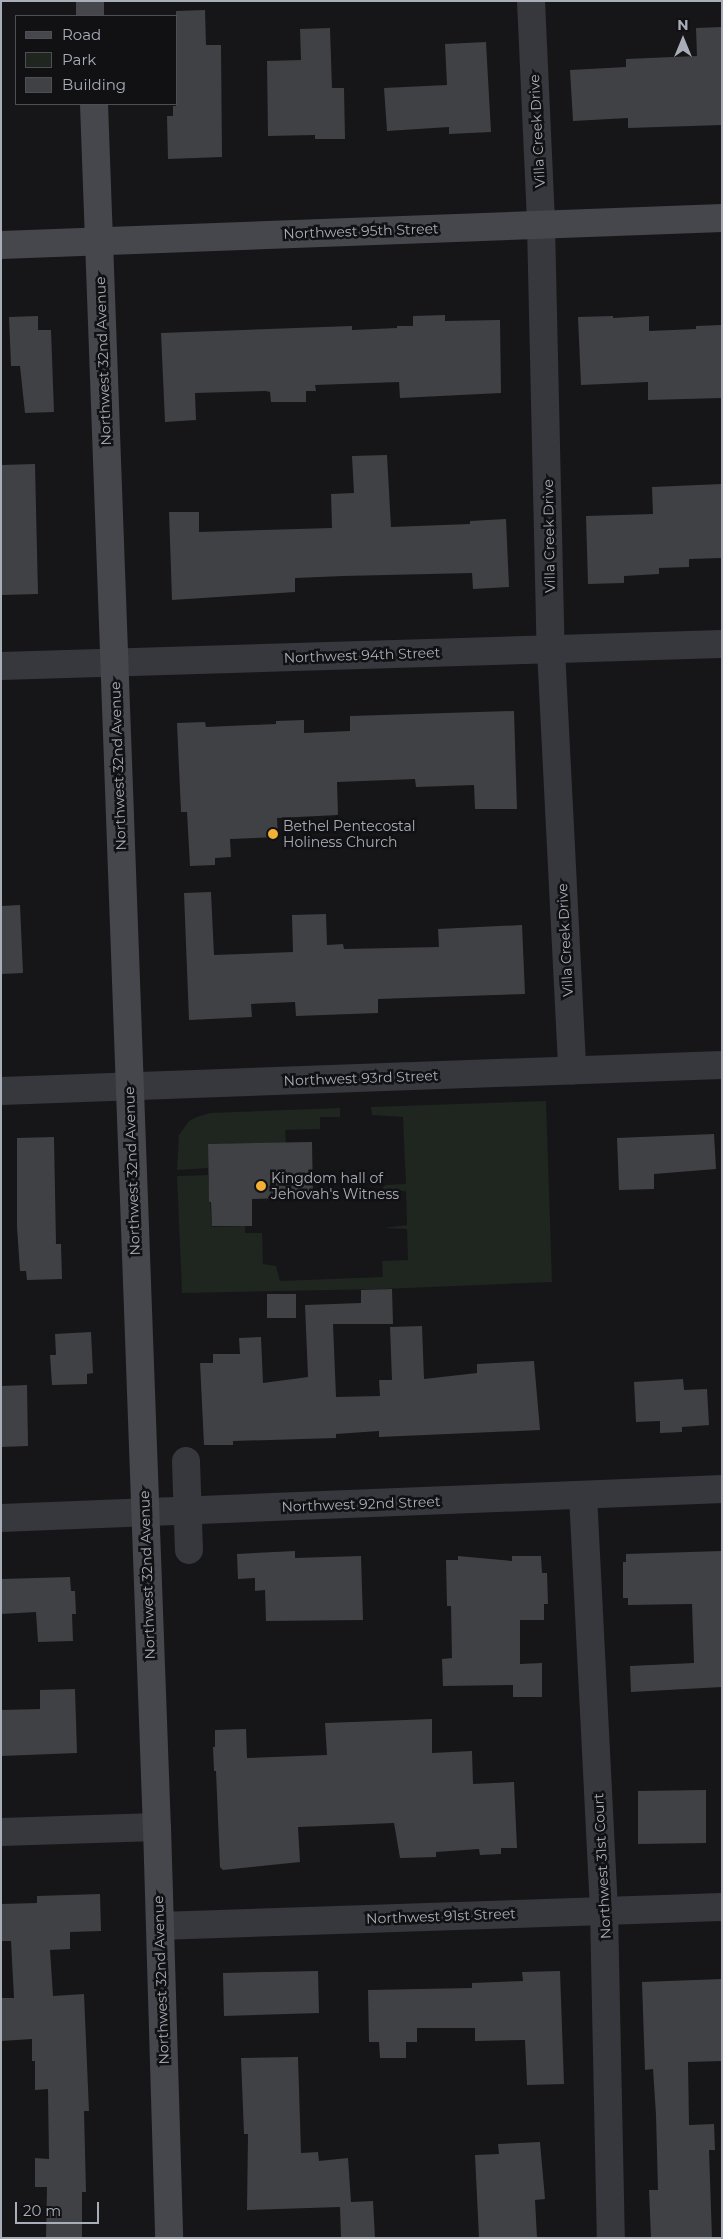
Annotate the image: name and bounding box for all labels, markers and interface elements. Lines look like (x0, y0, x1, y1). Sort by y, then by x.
legend (15, 15, 178, 105)
north arrow (658, 15, 708, 65)
text: N (677, 16, 689, 34)
text: Road (62, 25, 101, 44)
text: Park (62, 50, 96, 69)
street label: Villa Creek Drive (526, 74, 548, 188)
text: Building (62, 75, 126, 94)
street label: Northwest 95th Street (283, 220, 439, 242)
street label: Northwest 32nd Avenue (92, 276, 114, 446)
street label: Villa Creek Drive (540, 479, 558, 593)
street label: Northwest 94th Street (283, 644, 441, 666)
street label: Northwest 32nd Avenue (107, 681, 129, 851)
place label: Bethel Pentecostal Holiness Church (283, 818, 416, 850)
marker: Bethel Pentecostal Holiness Church (267, 828, 279, 840)
street label: Villa Creek Drive (554, 883, 576, 997)
street label: Northwest 93rd Street (283, 1067, 439, 1089)
street label: Northwest 32nd Avenue (121, 1086, 143, 1256)
place label: Kingdom hall of Jehovah's Witness (271, 1170, 399, 1202)
marker: Kingdom hall of Jehovah's Witness (255, 1180, 267, 1192)
street label: Northwest 32nd Avenue (136, 1490, 158, 1660)
street label: Northwest 92nd Street (281, 1493, 441, 1515)
street label: Northwest 31st Court (590, 1793, 614, 1939)
street label: Northwest 32nd Avenue (150, 1895, 172, 2065)
street label: Northwest 91st Street (366, 1905, 516, 1927)
scale bar (18, 2192, 101, 2224)
text: 20 m (23, 2201, 61, 2220)

